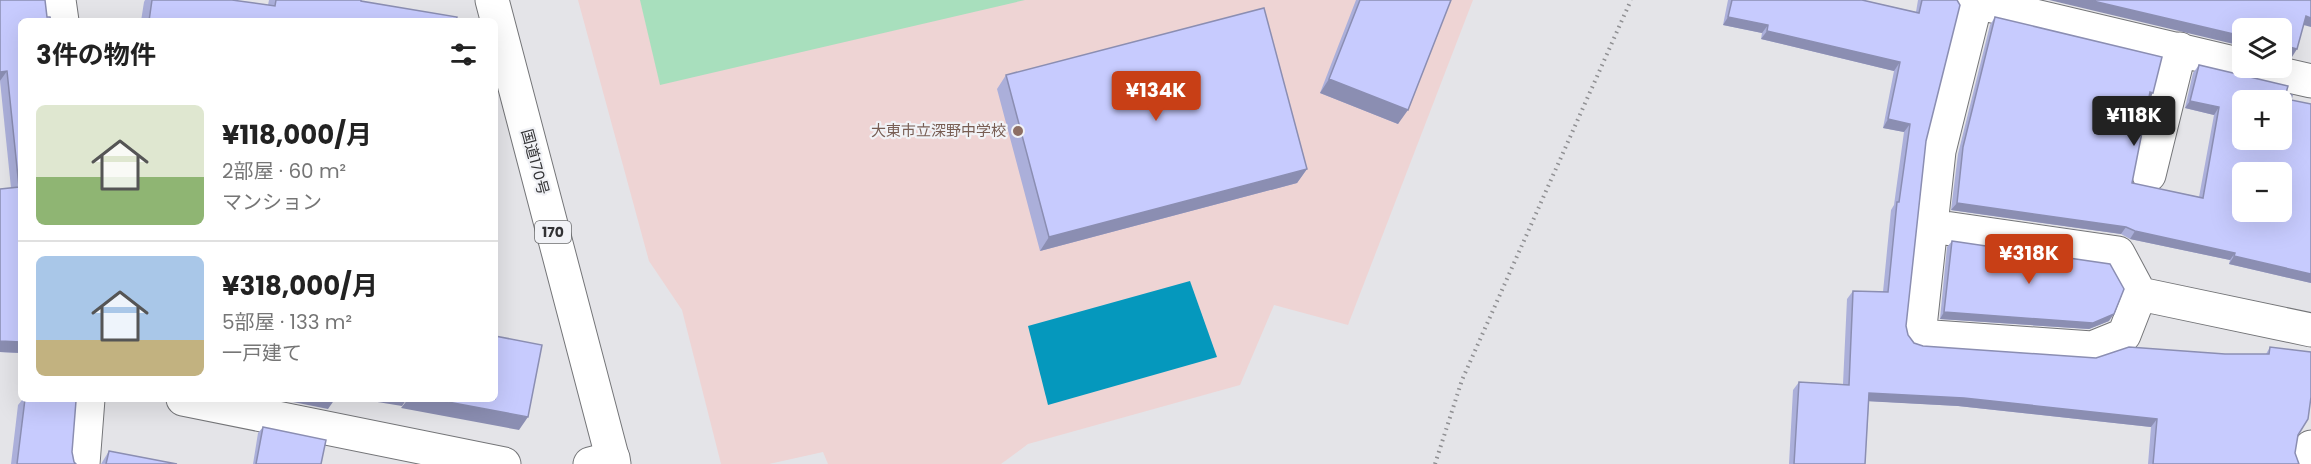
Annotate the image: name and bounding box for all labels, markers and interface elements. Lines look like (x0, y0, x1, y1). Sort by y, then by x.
map controls (2232, 18, 2292, 222)
button: layers (2232, 18, 2292, 78)
text: 3件の物件 (36, 37, 156, 73)
icon: filters (447, 38, 480, 71)
pin: ¥134K (1114, 71, 1198, 122)
text: ¥134K (1126, 76, 1186, 104)
button: + (2232, 90, 2292, 150)
pin: ¥118K (2092, 96, 2176, 147)
text: ¥118K (2106, 101, 2162, 129)
text: ¥118,000/月 (222, 117, 372, 153)
place label: 大東市立深野中学校 (871, 120, 1006, 141)
marker: 大東市立深野中学校 (1011, 124, 1025, 138)
street label: 国道170号 (517, 127, 554, 197)
icon: home (84, 129, 156, 201)
text: 2部屋 · 60 m² (222, 157, 346, 185)
button: − (2232, 162, 2292, 222)
text: マンション (222, 188, 322, 216)
road number: 170 (535, 221, 571, 243)
pin: ¥318K (1987, 234, 2071, 285)
text: ¥318K (1999, 239, 2059, 267)
text: ¥318,000/月 (222, 268, 378, 304)
icon: home (84, 280, 156, 352)
text: 5部屋 · 133 m² (222, 308, 352, 336)
text: 一戸建て (222, 339, 302, 367)

